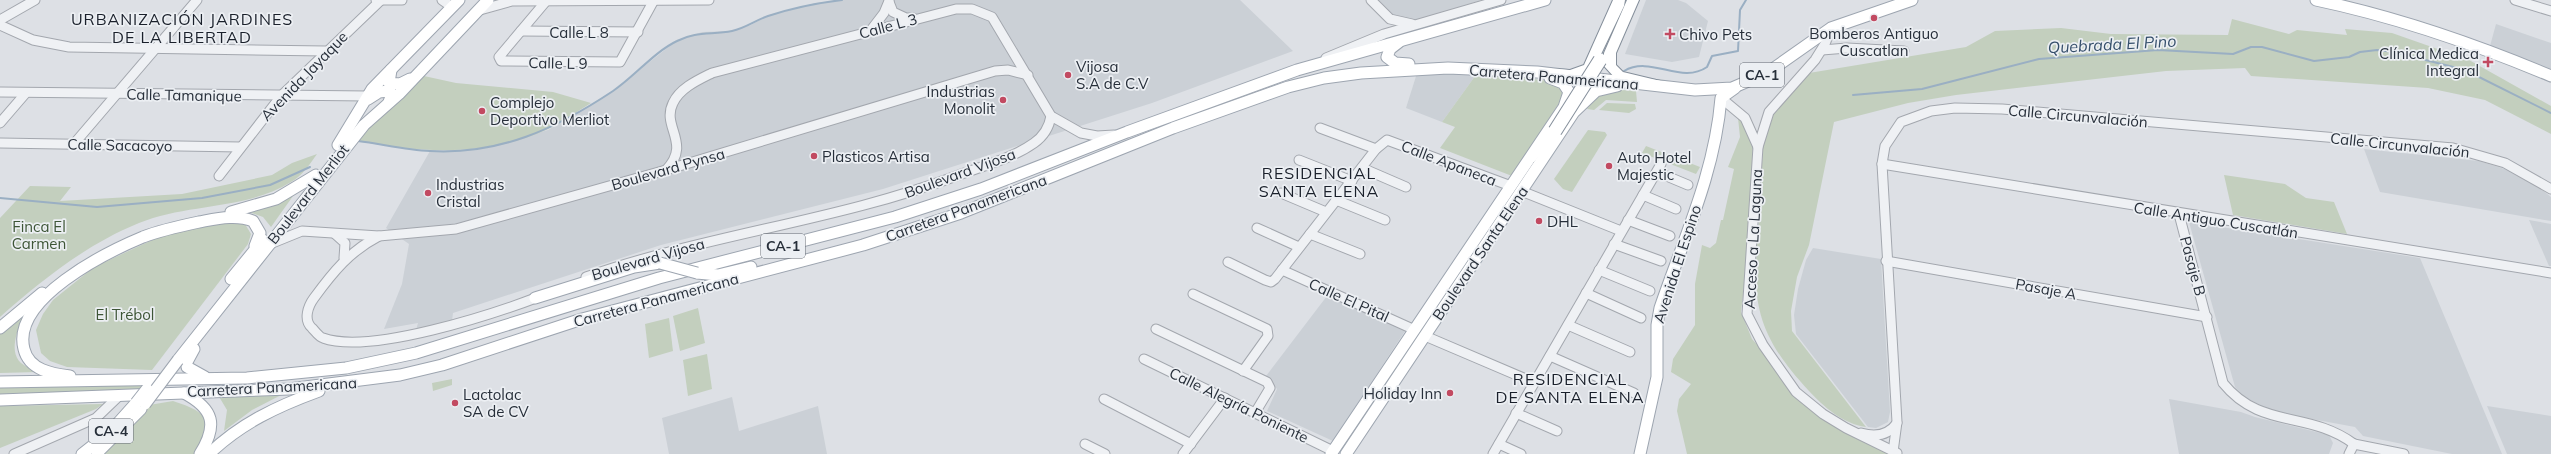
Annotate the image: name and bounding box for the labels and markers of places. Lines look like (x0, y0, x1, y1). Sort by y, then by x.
marker: Bomberos Antiguo Cuscatlan (1869, 13, 1879, 23)
place label: Bomberos Antiguo Cuscatlan (1809, 24, 1939, 60)
place label: Chivo Pets (1679, 25, 1752, 44)
marker: Chivo Pets (1664, 28, 1676, 40)
place label: Clínica Medica Integral (2379, 44, 2479, 80)
marker: Clínica Medica Integral (2482, 56, 2494, 68)
place label: Vijosa S.A de C.V (1076, 57, 1149, 93)
marker: Vijosa S.A de C.V (1063, 70, 1073, 80)
place label: Industrias Monolit (927, 82, 995, 118)
place label: Complejo Deportivo Merliot (490, 93, 609, 129)
marker: Industrias Monolit (998, 95, 1008, 105)
marker: Complejo Deportivo Merliot (477, 106, 487, 116)
place label: Plasticos Artisa (822, 147, 930, 166)
place label: Auto Hotel Majestic (1617, 148, 1691, 184)
marker: Plasticos Artisa (809, 151, 819, 161)
marker: Auto Hotel Majestic (1604, 161, 1614, 171)
place label: Industrias Cristal (436, 175, 504, 211)
marker: Industrias Cristal (423, 188, 433, 198)
place label: DHL (1547, 212, 1578, 231)
marker: DHL (1534, 216, 1544, 226)
place label: Holiday Inn (1364, 384, 1442, 403)
place label: Lactolac SA de CV (463, 385, 529, 421)
marker: Holiday Inn (1445, 388, 1455, 398)
marker: Lactolac SA de CV (450, 398, 460, 408)

